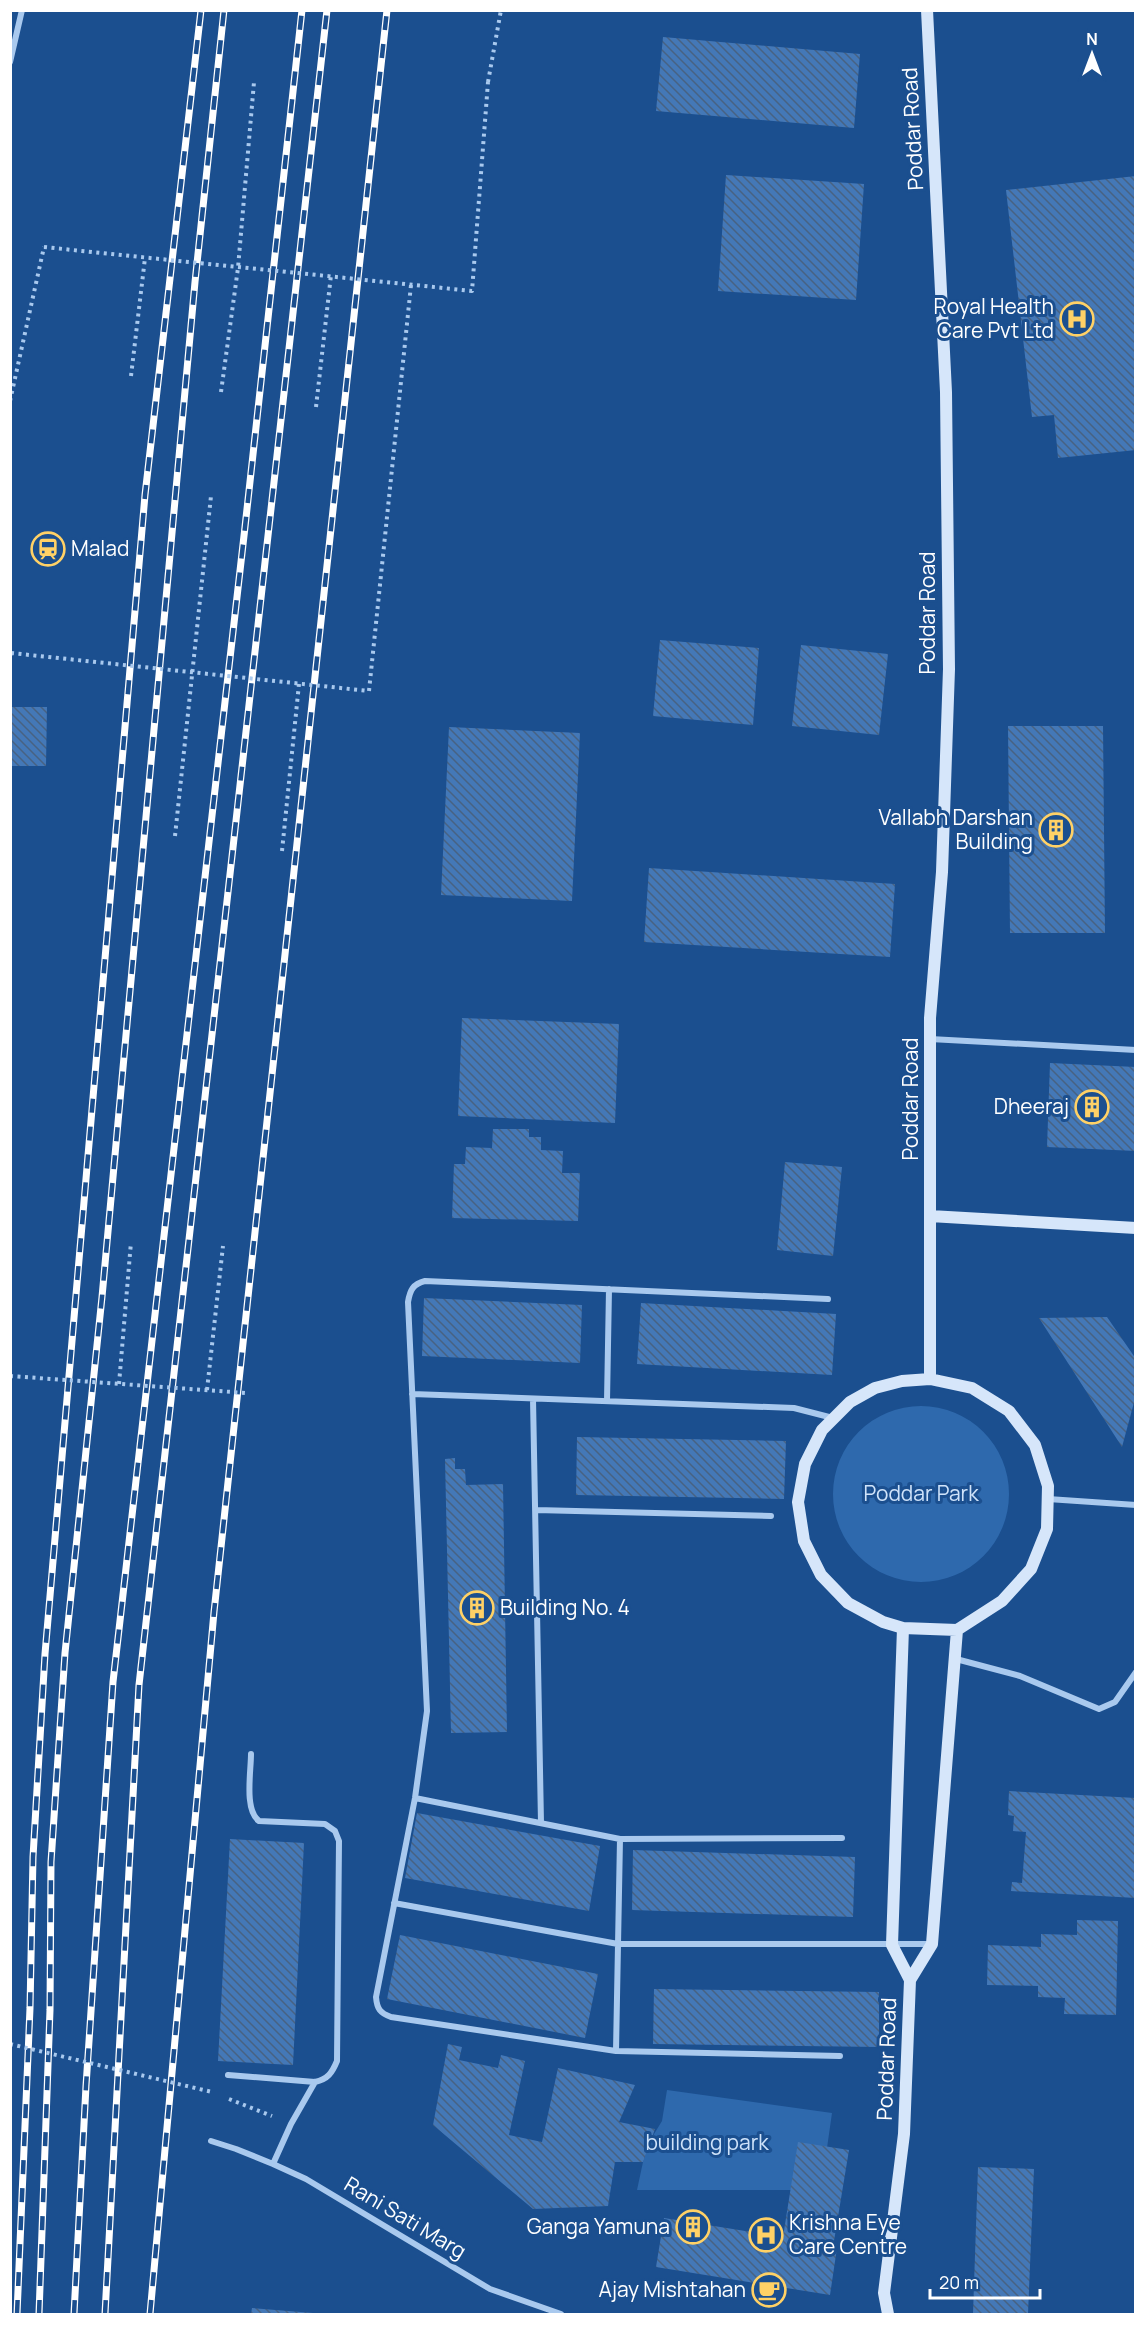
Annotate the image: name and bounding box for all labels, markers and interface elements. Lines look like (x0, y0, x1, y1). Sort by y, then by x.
north arrow (1062, 24, 1122, 84)
text: N (1086, 28, 1098, 50)
street label: Poddar Road (895, 67, 929, 191)
place label: Royal Health Care Pvt Ltd (933, 292, 1054, 344)
hospital icon: Royal Health Care Pvt Ltd (1059, 301, 1095, 337)
station icon: Malad (30, 531, 66, 567)
place label: Malad (71, 534, 129, 562)
street label: Poddar Road (913, 551, 941, 675)
place label: Vallabh Darshan Building (878, 803, 1033, 855)
building icon: Vallabh Darshan Building (1038, 812, 1074, 848)
street label: Poddar Road (896, 1037, 924, 1161)
building icon: Dheeraj (1074, 1089, 1110, 1125)
place label: Dheeraj (994, 1092, 1069, 1120)
park label: Poddar Park (863, 1479, 979, 1507)
building icon: Building No. 4 (459, 1590, 495, 1626)
place label: Building No. 4 (500, 1593, 630, 1621)
street label: Poddar Road (870, 1997, 902, 2121)
park label: building park (645, 2128, 769, 2156)
street label: Rani Sati Marg (339, 2170, 472, 2265)
place label: Krishna Eye Care Centre (789, 2208, 907, 2260)
building icon: Ganga Yamuna (675, 2209, 711, 2245)
place label: Ganga Yamuna (527, 2212, 670, 2240)
hospital icon: Krishna Eye Care Centre (748, 2217, 784, 2253)
scale bar (930, 2262, 1040, 2300)
text: 20 m (939, 2270, 979, 2294)
cafe icon: Ajay Mishtahan (751, 2272, 787, 2308)
place label: Ajay Mishtahan (598, 2275, 746, 2303)

